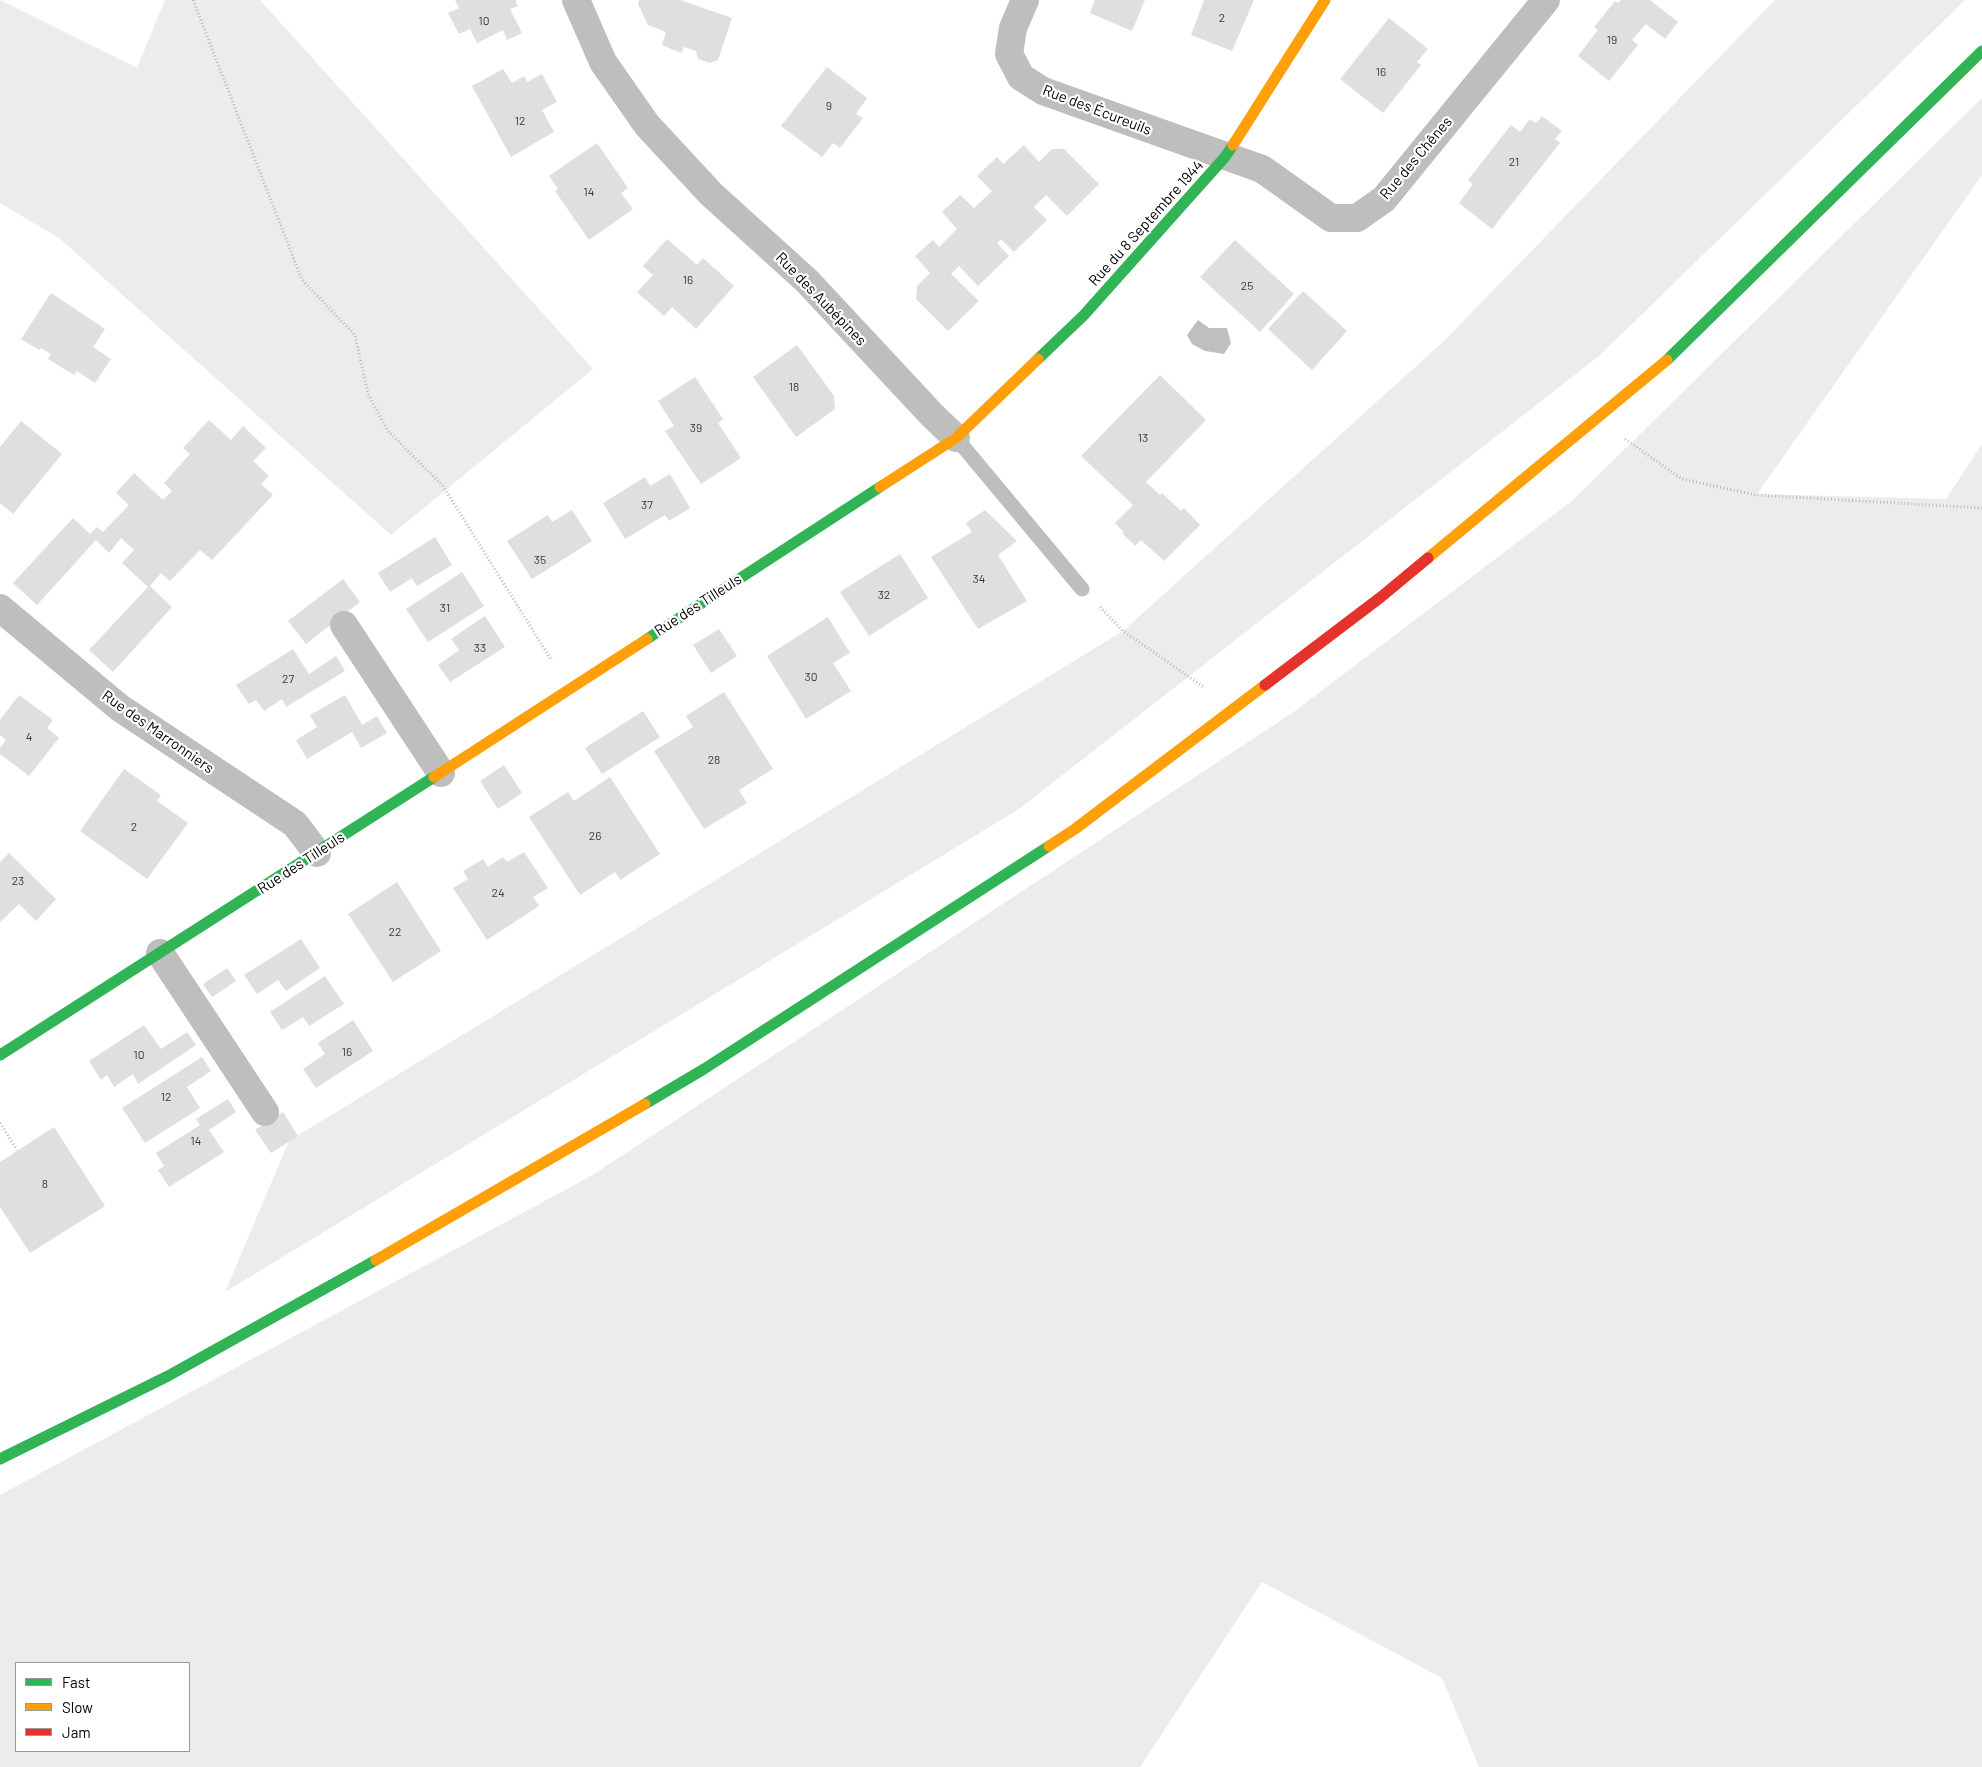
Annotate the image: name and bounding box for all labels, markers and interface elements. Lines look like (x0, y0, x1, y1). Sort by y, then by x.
house number: 2 (1219, 11, 1225, 25)
house number: 10 (479, 14, 489, 28)
house number: 19 (1607, 33, 1617, 47)
house number: 16 (1376, 65, 1386, 79)
street label: Rue des Écureuils (1040, 81, 1154, 139)
house number: 9 (826, 99, 832, 113)
street label: Rue des Chênes (1376, 113, 1456, 203)
house number: 12 (515, 114, 525, 128)
house number: 21 (1509, 155, 1519, 169)
street label: Rue du 8 Septembre 1944 (1085, 156, 1207, 290)
house number: 14 (584, 185, 594, 199)
street label: Rue des Aubépines (772, 249, 870, 349)
house number: 16 (683, 273, 693, 287)
house number: 25 (1241, 279, 1253, 293)
house number: 18 (789, 380, 799, 394)
house number: 39 (690, 421, 702, 435)
house number: 13 (1138, 431, 1148, 445)
house number: 37 (641, 498, 653, 512)
house number: 35 (534, 553, 546, 567)
street label: Rue des Tilleuls (651, 570, 745, 640)
house number: 34 (973, 572, 985, 586)
house number: 32 (878, 588, 890, 602)
house number: 31 (440, 601, 450, 615)
house number: 33 (474, 641, 486, 655)
house number: 30 (805, 670, 817, 684)
house number: 27 (282, 672, 294, 686)
street label: Rue des Marronniers (99, 687, 217, 777)
house number: 4 (26, 730, 32, 744)
house number: 28 (708, 753, 720, 767)
house number: 2 (131, 820, 137, 834)
street label: Rue des Tilleuls (254, 828, 348, 898)
house number: 26 (589, 829, 601, 843)
house number: 23 (12, 874, 24, 888)
house number: 24 (491, 886, 505, 900)
house number: 22 (389, 925, 401, 939)
house number: 16 (342, 1045, 352, 1059)
house number: 10 (134, 1048, 144, 1062)
house number: 12 (161, 1090, 171, 1104)
house number: 14 (191, 1134, 201, 1148)
house number: 8 (42, 1177, 48, 1191)
legend (15, 1662, 190, 1752)
text: Fast (62, 1673, 90, 1691)
text: Slow (62, 1698, 93, 1716)
text: Jam (62, 1723, 91, 1741)

